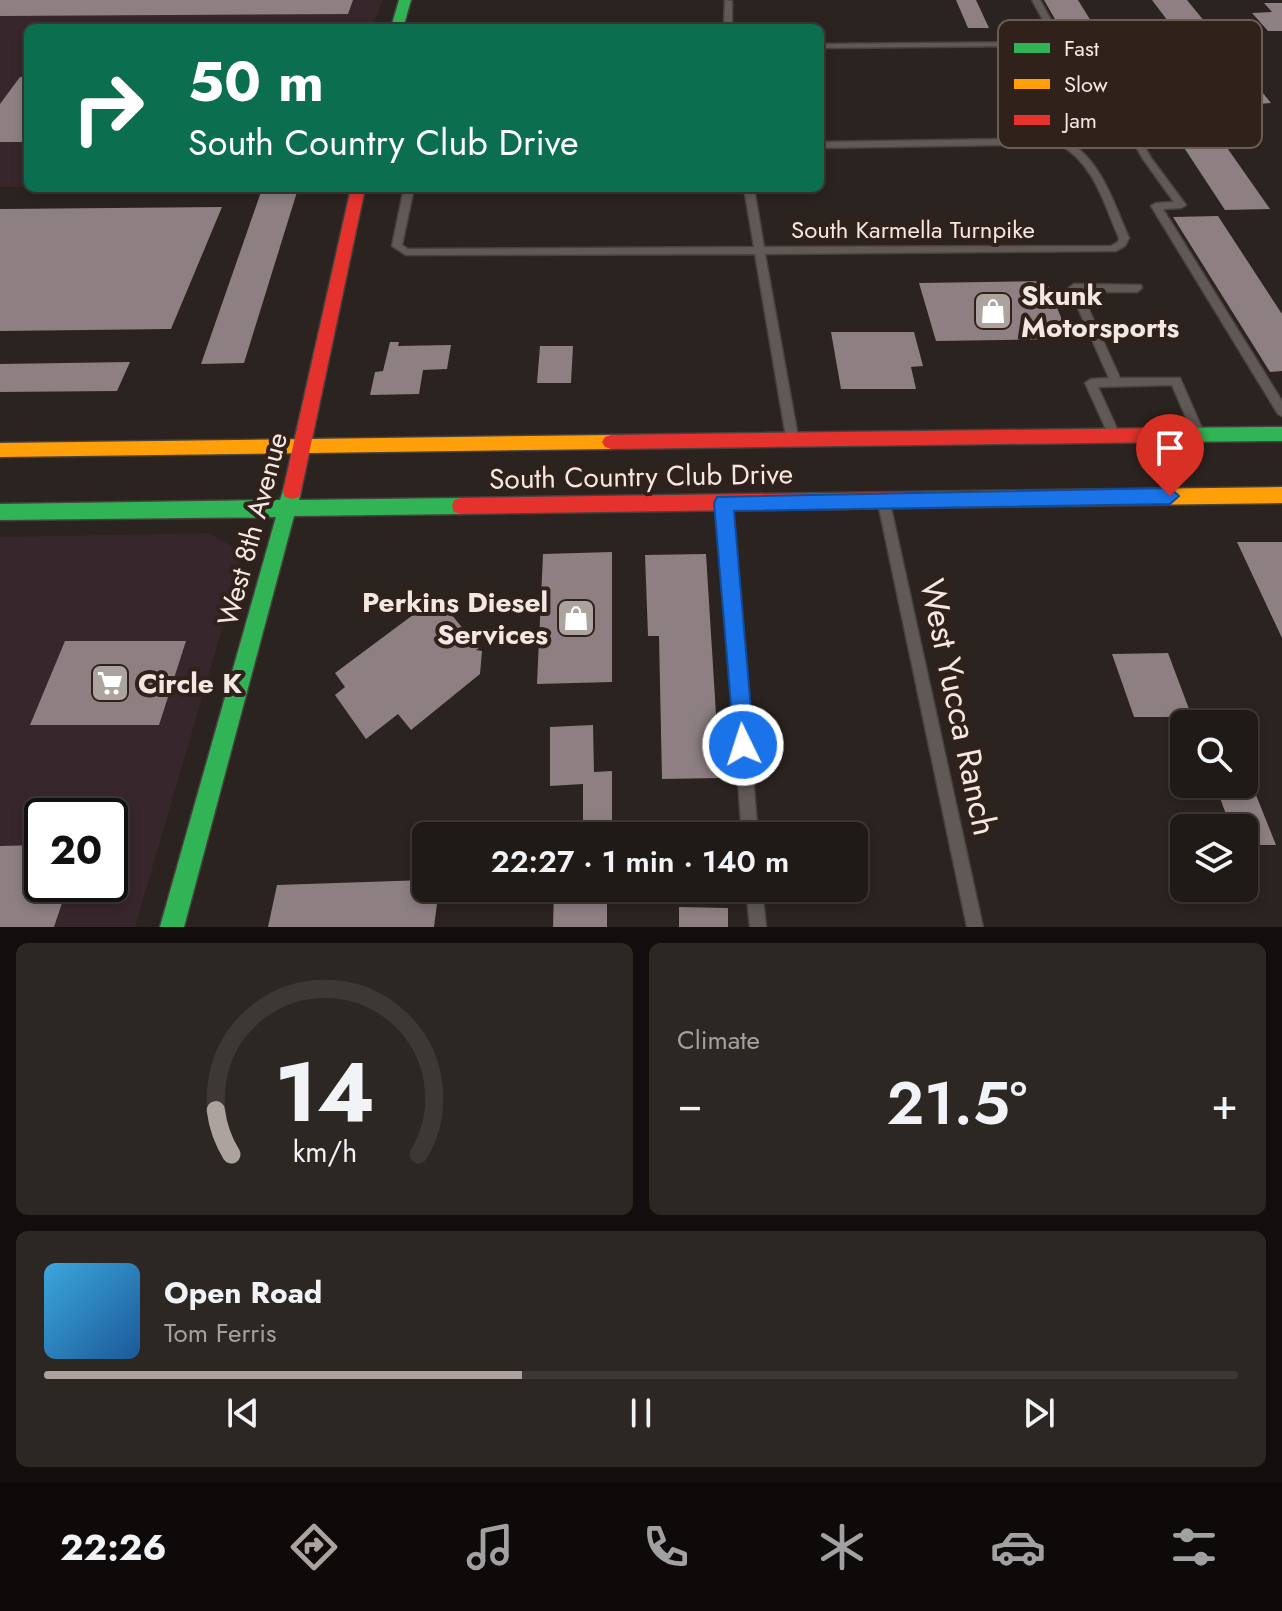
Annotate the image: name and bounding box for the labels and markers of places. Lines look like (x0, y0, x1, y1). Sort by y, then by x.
place label: Skunk Motorsports (1021, 275, 1179, 348)
shop icon: Skunk Motorsports (972, 290, 1014, 332)
pin (1136, 414, 1204, 496)
place label: Perkins Diesel Services (362, 582, 548, 655)
shop icon: Perkins Diesel Services (555, 597, 597, 639)
supermarket icon: Circle K (89, 662, 131, 704)
place label: Circle K (138, 663, 242, 704)

